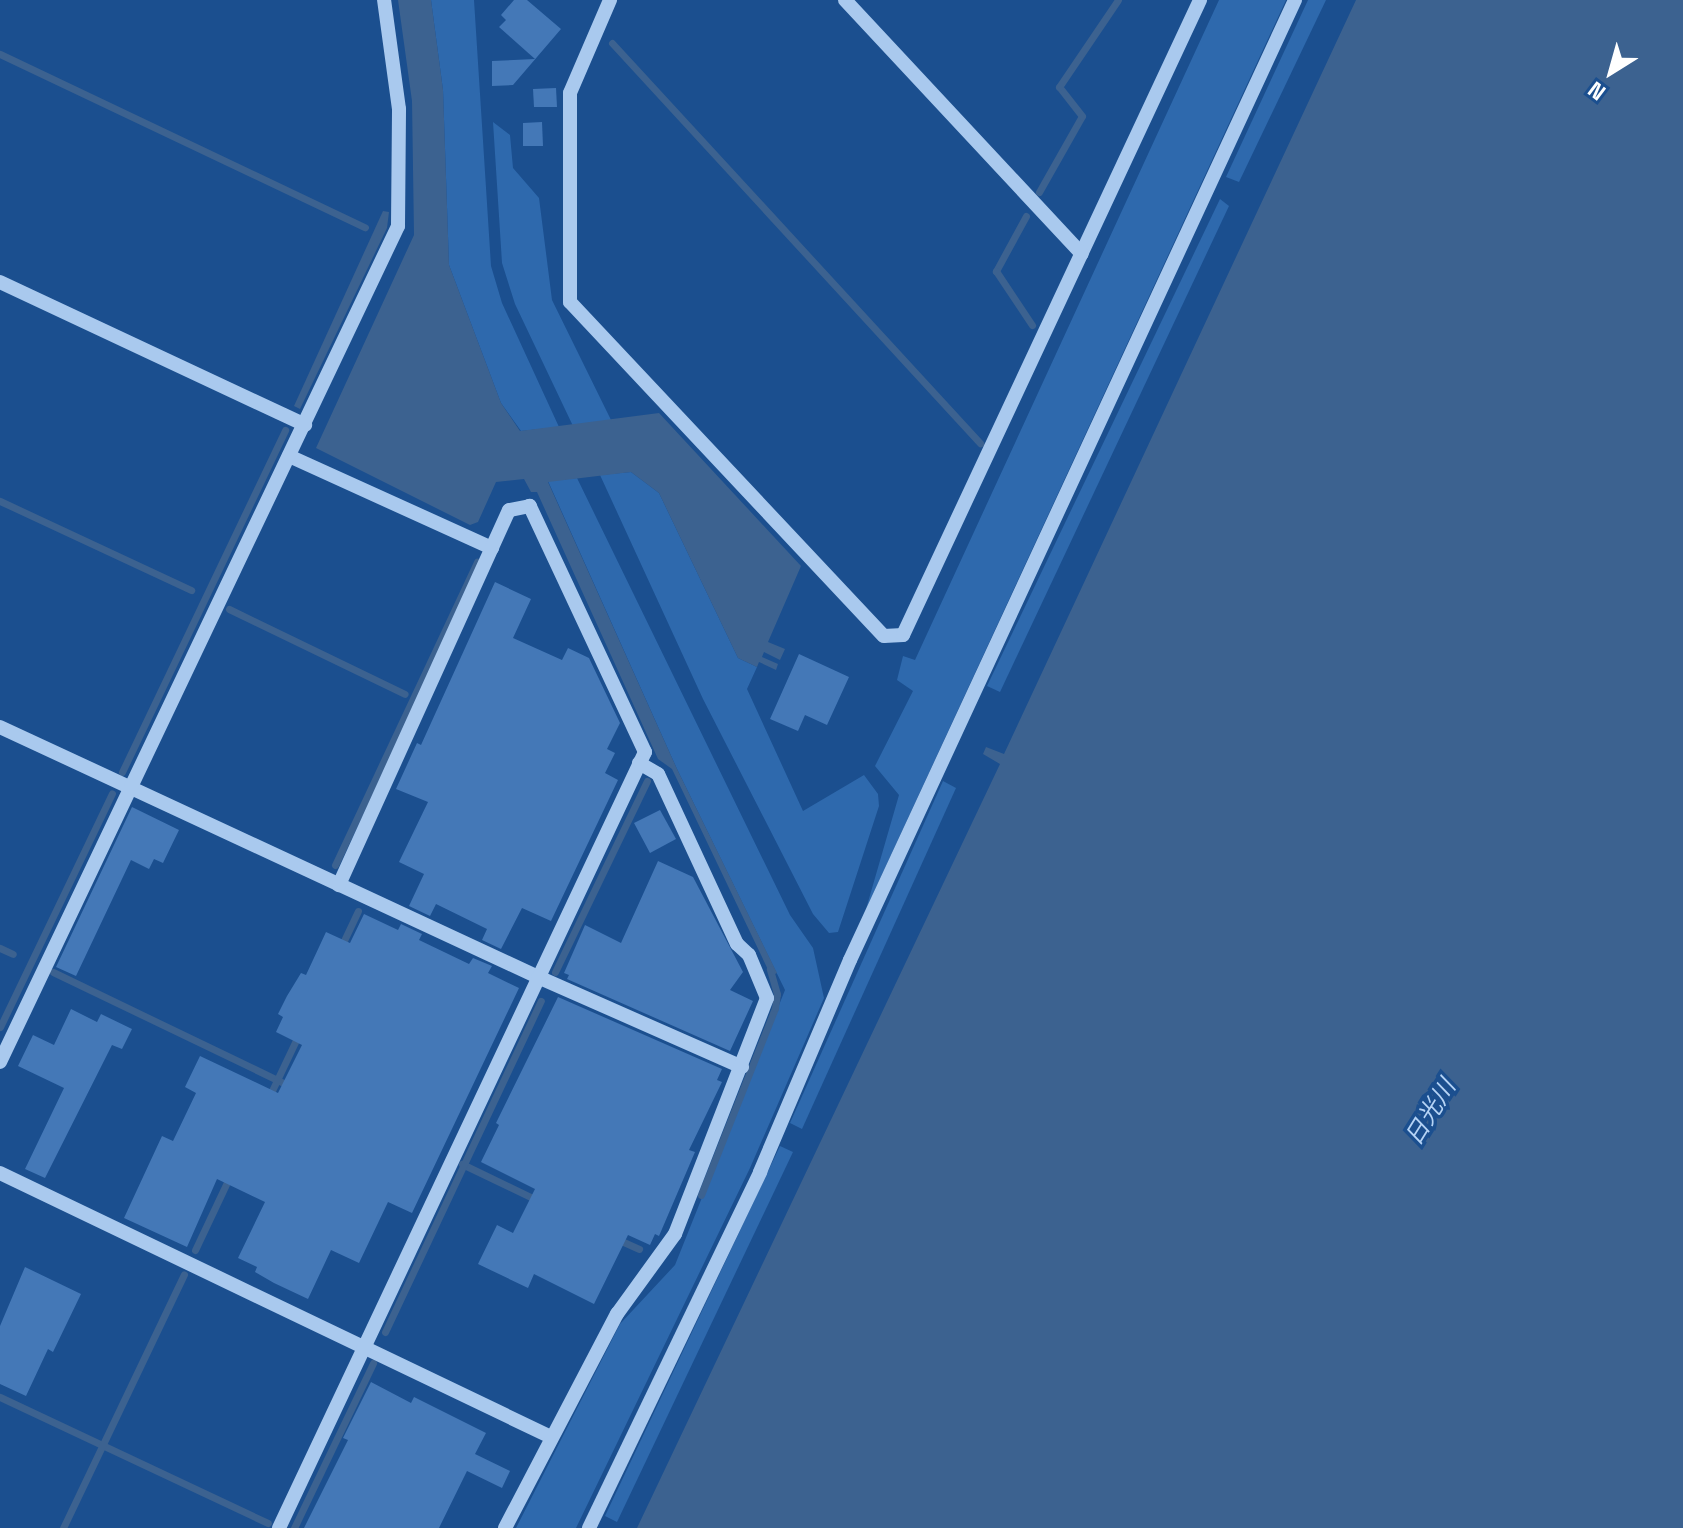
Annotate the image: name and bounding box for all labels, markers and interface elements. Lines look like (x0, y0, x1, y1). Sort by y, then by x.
north arrow (1571, 32, 1651, 112)
text: N (1582, 76, 1611, 107)
water label: 日光川 (1399, 1074, 1461, 1150)

